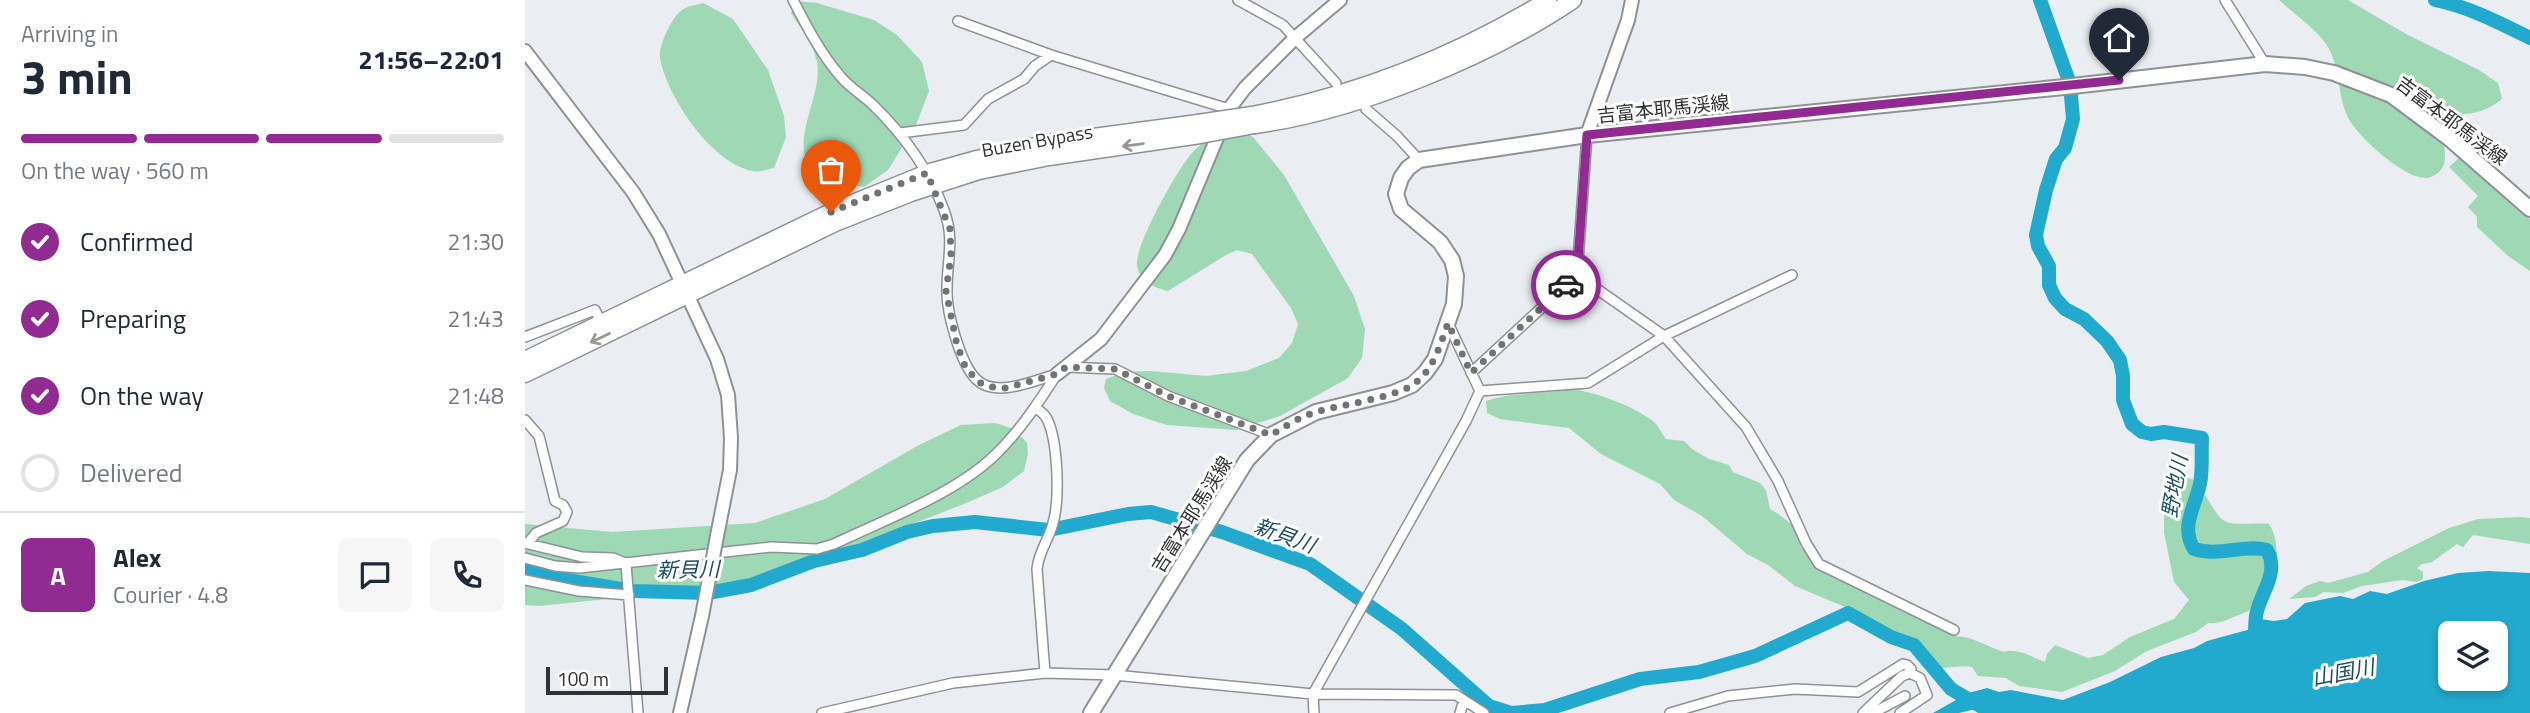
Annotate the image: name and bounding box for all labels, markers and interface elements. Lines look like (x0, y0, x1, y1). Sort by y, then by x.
pin (2089, 8, 2149, 80)
text: Arriving in (21, 16, 118, 51)
icon: home (2100, 19, 2138, 57)
text: 21:56–22:01 (358, 40, 504, 79)
text: 3 min (21, 42, 133, 112)
street label: 吉富本耶馬渓線 (2390, 68, 2514, 172)
street label: 吉富本耶馬渓線 (1595, 87, 1731, 129)
street label: Buzen Bypass (979, 116, 1095, 164)
one-way arrow (1122, 139, 1144, 152)
pin (801, 140, 861, 212)
icon: bag (812, 151, 850, 189)
text: On the way · 560 m (21, 153, 209, 188)
text: Confirmed (80, 222, 194, 261)
icon: check (21, 223, 59, 261)
text: 21:30 (447, 224, 504, 259)
courier (1531, 250, 1601, 320)
icon: car (1547, 266, 1585, 304)
text: Preparing (80, 299, 186, 338)
icon: check (21, 300, 59, 338)
text: 21:43 (447, 301, 504, 336)
one-way arrow (590, 331, 611, 345)
text: On the way (80, 376, 204, 415)
icon: check (21, 377, 59, 415)
text: 21:48 (447, 378, 504, 413)
street label: 吉富本耶馬渓線 (1143, 450, 1239, 578)
water label: 野地川 (2153, 450, 2196, 520)
text: Delivered (80, 453, 183, 492)
water label: 新貝川 (1250, 509, 1322, 561)
text: Alex (113, 538, 161, 577)
button: chat (338, 538, 412, 612)
button: phone (430, 538, 504, 612)
water label: 新貝川 (656, 552, 722, 586)
text: A (50, 556, 66, 595)
text: Courier · 4.8 (113, 577, 228, 612)
map controls (2438, 621, 2508, 691)
button: layers (2438, 621, 2508, 691)
water label: 山国川 (2309, 650, 2379, 694)
scale bar (546, 664, 669, 696)
text: 100 m (557, 664, 609, 693)

